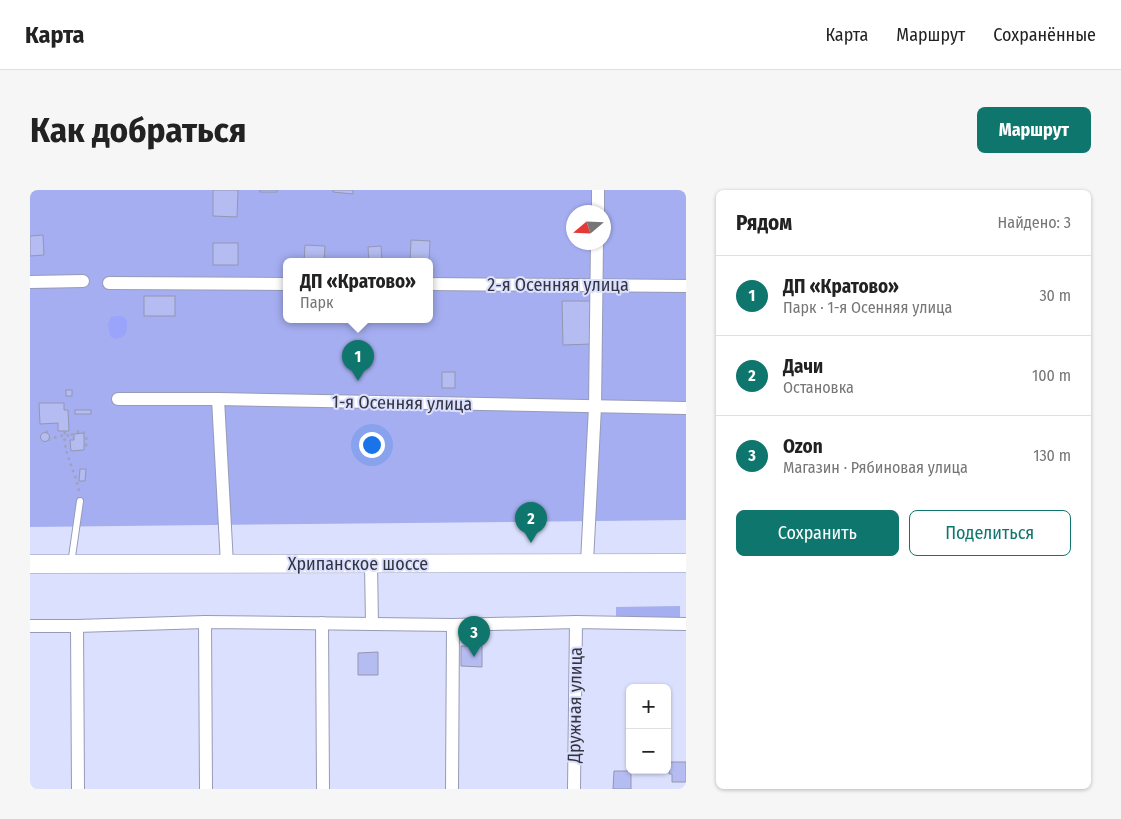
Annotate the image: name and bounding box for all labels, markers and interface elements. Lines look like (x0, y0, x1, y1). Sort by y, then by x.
text: Карта (25, 21, 84, 49)
text: Карта (825, 24, 868, 46)
text: Маршрут (896, 24, 965, 46)
text: Сохранённые (993, 24, 1096, 46)
button: Маршрут (977, 107, 1091, 153)
text: Как добраться (30, 109, 247, 151)
north arrow (566, 205, 611, 250)
text: Рядом (736, 210, 792, 236)
text: Найдено: 3 (998, 213, 1071, 232)
popup (283, 258, 433, 323)
text: ДП «Кратово» (300, 270, 416, 293)
street label: 2-я Осенняя улица (487, 274, 629, 296)
text: ДП «Кратово» (783, 275, 899, 298)
text: 1 (749, 286, 755, 305)
text: 30 m (1039, 286, 1071, 305)
text: Парк (300, 293, 334, 312)
text: Парк · 1-я Осенняя улица (783, 298, 952, 317)
pin: 1 (342, 340, 374, 381)
text: Дачи (783, 355, 823, 378)
text: 2 (748, 366, 756, 385)
text: 100 m (1032, 366, 1071, 385)
text: Остановка (783, 378, 854, 397)
street label: 1-я Осенняя улица (332, 391, 473, 415)
your location (359, 432, 385, 458)
text: Ozon (783, 435, 823, 458)
text: 3 (748, 446, 756, 465)
text: 130 m (1033, 446, 1071, 465)
text: Магазин · Рябиновая улица (783, 458, 968, 477)
pin: 2 (515, 502, 547, 543)
button: Сохранить (736, 510, 899, 556)
button: Поделиться (909, 510, 1071, 556)
street label: Хрипанское шоссе (288, 553, 428, 575)
pin: 3 (458, 616, 490, 657)
street label: Дружная улица (563, 647, 587, 764)
map controls (626, 684, 671, 774)
button: + (626, 684, 671, 729)
button: − (626, 729, 671, 774)

